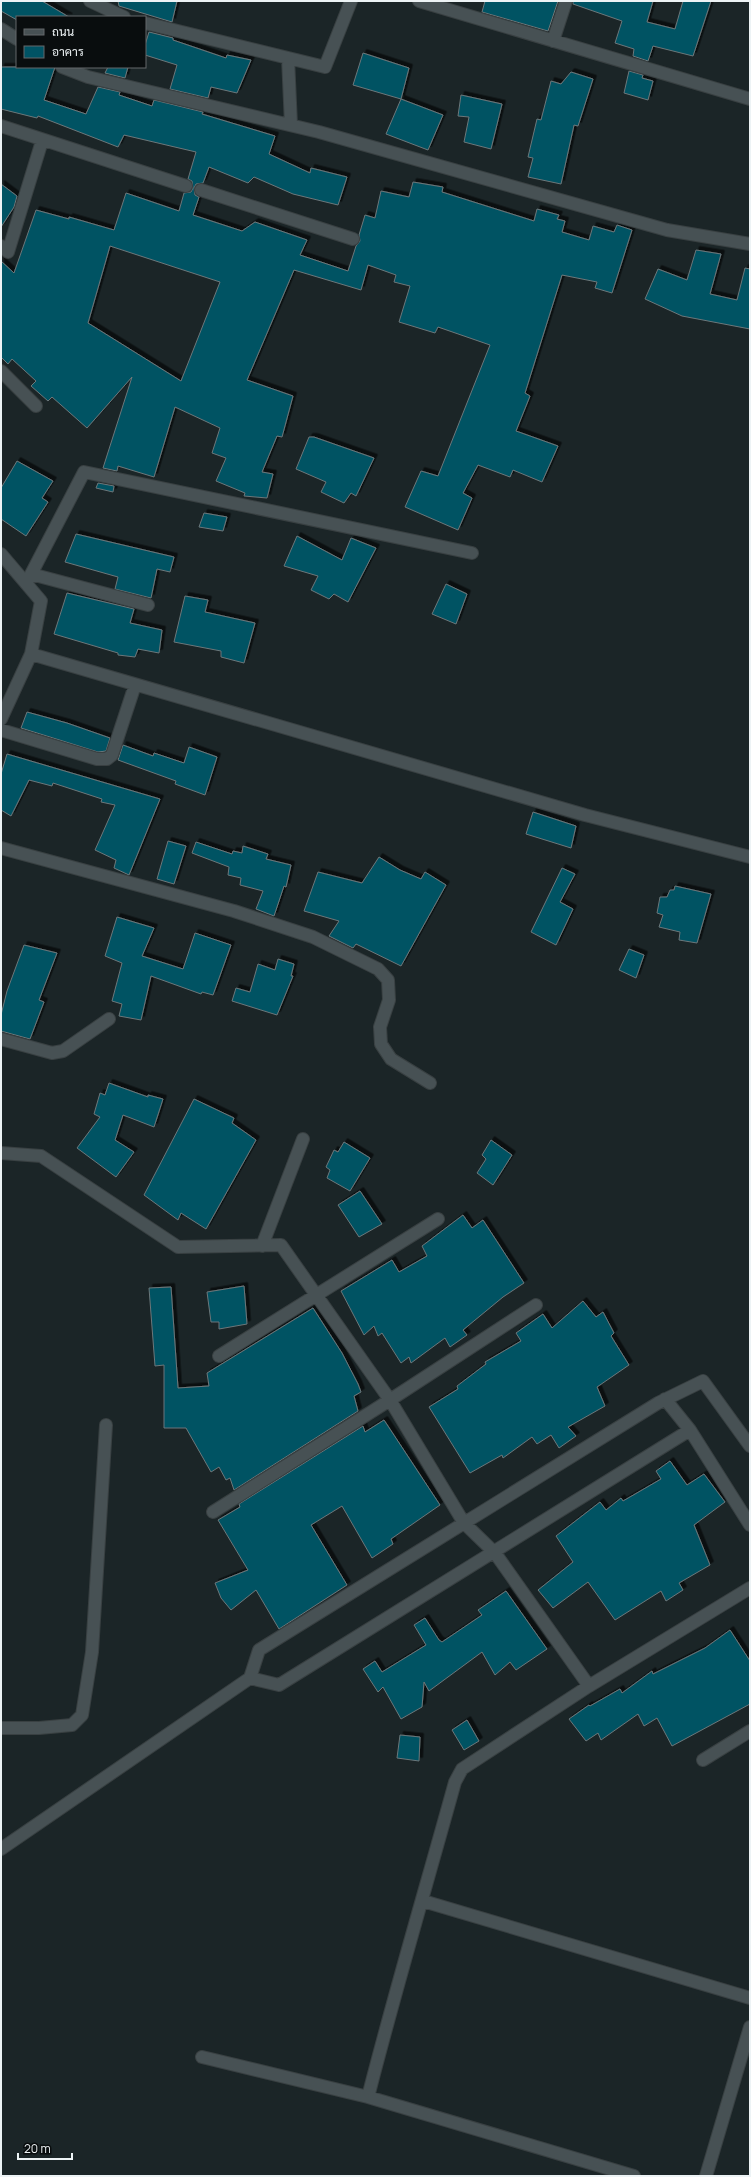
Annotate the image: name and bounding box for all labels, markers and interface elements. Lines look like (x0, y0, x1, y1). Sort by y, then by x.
legend (16, 16, 146, 68)
text: ถนน (52, 23, 75, 40)
text: อาคาร (52, 43, 84, 60)
scale bar (18, 2135, 72, 2161)
text: 20 m (24, 2140, 51, 2157)

